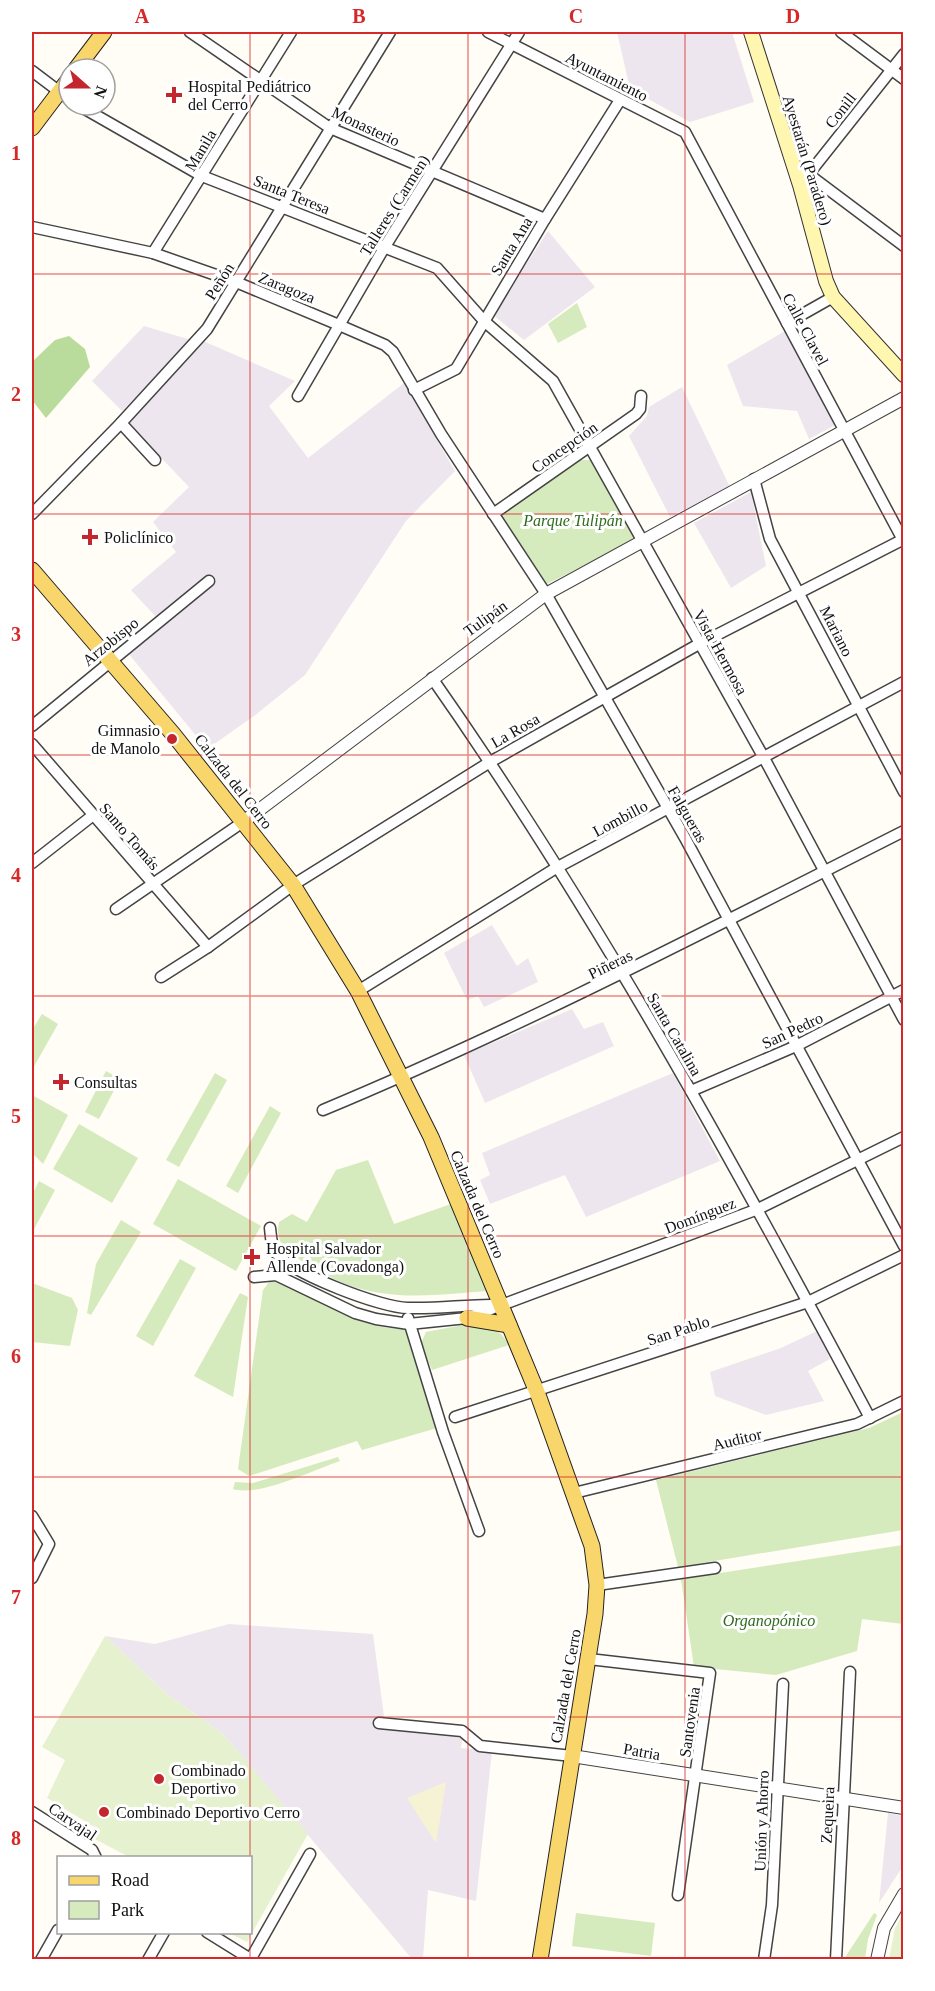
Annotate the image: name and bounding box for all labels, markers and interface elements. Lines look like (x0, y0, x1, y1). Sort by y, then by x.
text: A (135, 5, 150, 27)
text: B (352, 5, 366, 27)
text: C (569, 5, 583, 27)
text: D (786, 5, 800, 27)
street label: Ayuntamiento (562, 48, 651, 105)
north arrow (57, 57, 117, 117)
place label: Hospital Pediátrico del Cerro (188, 78, 311, 113)
text: N (90, 84, 111, 101)
marker: Hospital Pediátrico del Cerro (165, 86, 183, 104)
street label: Conill (821, 89, 860, 131)
street label: Ayestarán (Paradero) (779, 93, 835, 227)
street label: Monasterio (329, 103, 402, 150)
street label: Manila (181, 126, 219, 174)
text: 1 (11, 142, 21, 164)
street label: Talleres (Carmen) (357, 152, 433, 259)
street label: Santa Teresa (251, 171, 332, 217)
street label: Santa Ana (487, 214, 536, 279)
street label: Peñón (202, 260, 237, 303)
street label: Zaragoza (256, 268, 318, 307)
street label: Calle Clavel (779, 290, 832, 369)
text: 2 (11, 383, 21, 405)
street label: Concepción (528, 419, 601, 477)
park label: Parque Tulipán (522, 512, 623, 530)
marker: Policlínico (81, 528, 99, 546)
place label: Policlínico (104, 529, 173, 546)
street label: Tulipán (460, 597, 511, 641)
street label: Mariano (817, 603, 856, 659)
street label: Vista Hermosa (690, 607, 751, 698)
street label: Arzobispo (79, 614, 142, 670)
text: 3 (11, 623, 21, 645)
street label: La Rosa (488, 710, 542, 751)
place label: Gimnasio de Manolo (91, 722, 160, 757)
street label: Calzada del Cerro (191, 731, 276, 832)
marker: Gimnasio de Manolo (165, 732, 179, 746)
street label: Falgueras (664, 783, 710, 846)
street label: Lombillo (590, 797, 651, 840)
street label: Santo Tomás (96, 800, 163, 873)
text: 4 (11, 864, 21, 886)
street label: Piñeras (585, 946, 635, 982)
street label: Santa Catalina (644, 990, 705, 1079)
street label: San Pedro (759, 1009, 825, 1052)
marker: Consultas (52, 1073, 70, 1091)
place label: Consultas (74, 1074, 137, 1091)
text: 5 (11, 1105, 21, 1127)
street label: Calzada del Cerro (447, 1148, 508, 1261)
street label: Domínguez (662, 1194, 738, 1238)
place label: Hospital Salvador Allende (Covadonga) (266, 1240, 404, 1276)
marker: Hospital Salvador Allende (Covadonga) (243, 1248, 261, 1266)
street label: San Pablo (645, 1312, 711, 1349)
text: 6 (11, 1345, 21, 1367)
street label: Auditor (711, 1425, 764, 1454)
text: 7 (11, 1586, 21, 1608)
park label: Organopónico (723, 1612, 815, 1630)
street label: Calzada del Cerro (547, 1628, 584, 1744)
street label: Santovenia (676, 1686, 703, 1758)
street label: Patria (622, 1740, 662, 1763)
place label: Combinado Deportivo (171, 1762, 246, 1798)
street label: Unión y Ahorro (751, 1770, 773, 1872)
marker: Combinado Deportivo (152, 1772, 166, 1786)
street label: Zequeira (818, 1786, 838, 1844)
street label: Carvajal (45, 1799, 100, 1845)
place label: Combinado Deportivo Cerro (116, 1804, 300, 1822)
marker: Combinado Deportivo Cerro (97, 1805, 111, 1819)
text: 8 (11, 1827, 21, 1849)
legend (57, 1856, 252, 1934)
text: Road (111, 1870, 149, 1890)
text: Park (111, 1900, 144, 1920)

